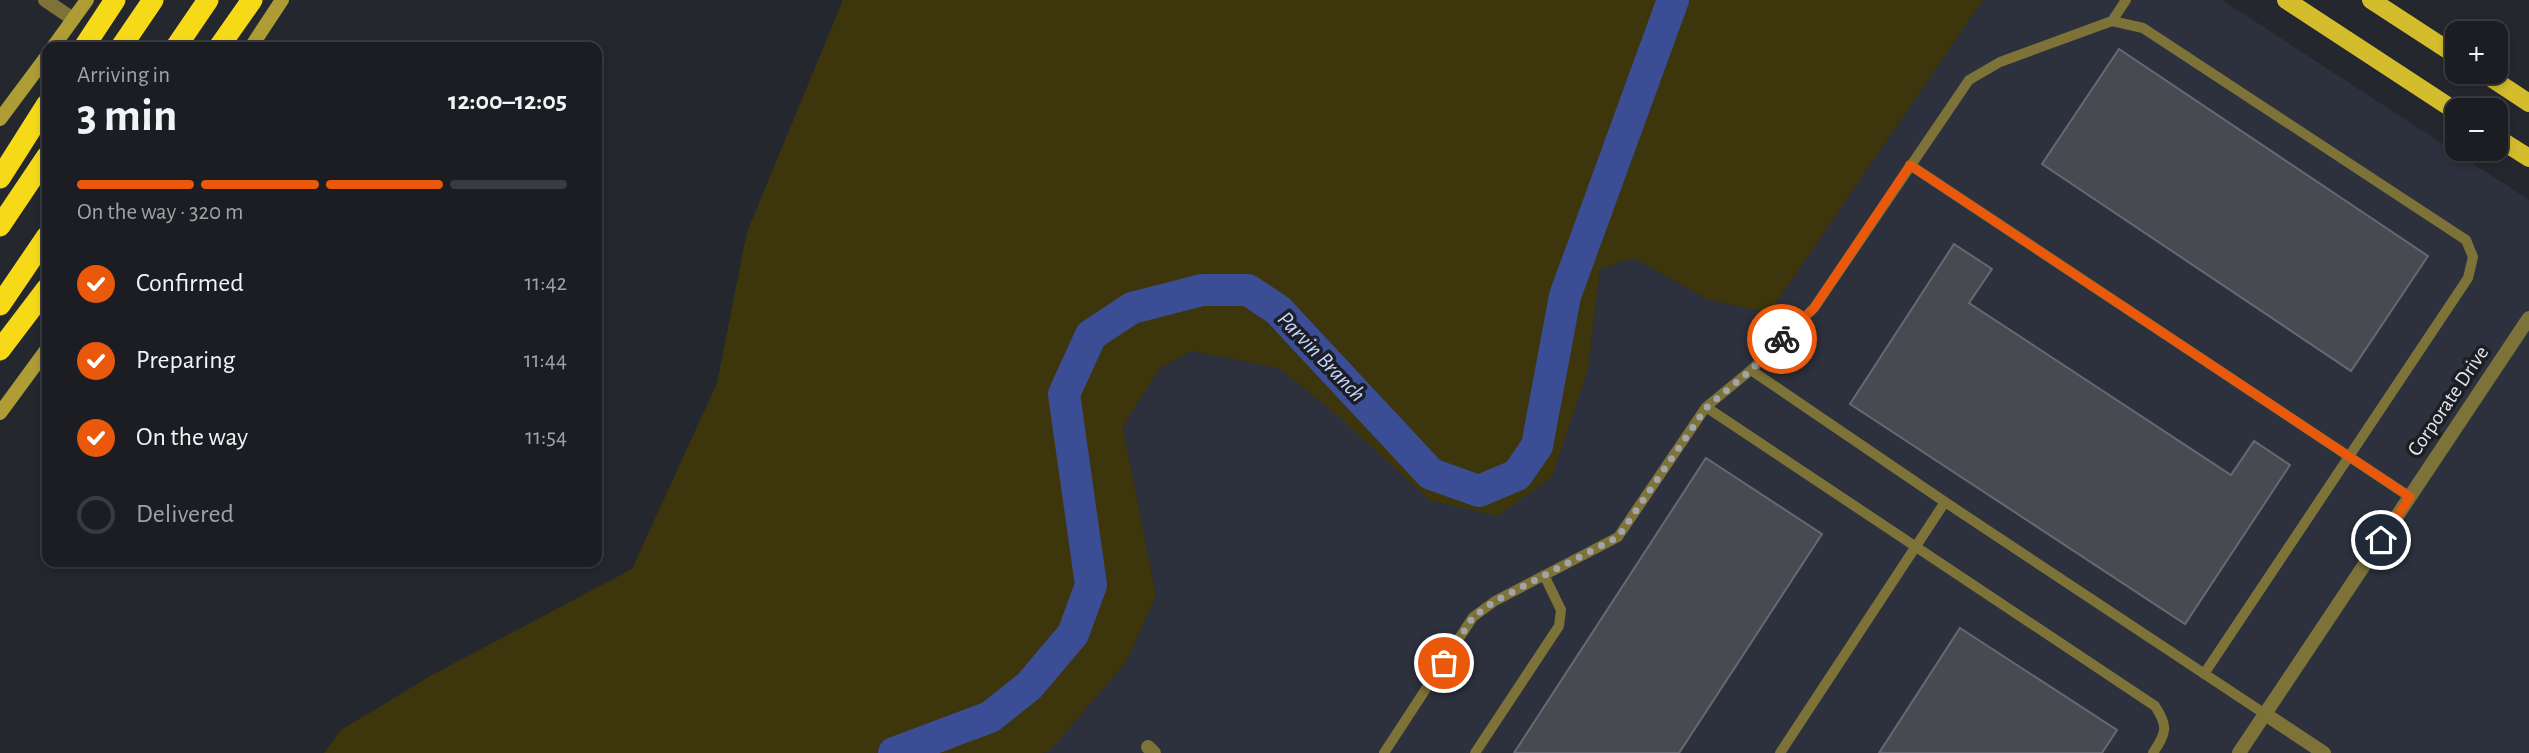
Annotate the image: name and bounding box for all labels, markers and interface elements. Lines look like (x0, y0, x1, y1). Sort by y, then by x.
map controls (2445, 21, 2508, 161)
button: + (2445, 21, 2508, 84)
text: Arriving in (77, 64, 170, 87)
text: 12:00–12:05 (448, 88, 567, 114)
text: 3 min (77, 93, 177, 139)
button: − (2445, 98, 2508, 161)
text: On the way · 320 m (77, 201, 243, 224)
icon: check (77, 265, 115, 303)
text: Confirmed (136, 270, 244, 296)
text: 11:42 (524, 272, 567, 295)
courier (1747, 304, 1817, 374)
water label: Parvin Branch (1273, 308, 1369, 406)
icon: bike (1763, 320, 1801, 358)
icon: check (77, 342, 115, 380)
street label: Corporate Drive (2404, 342, 2492, 460)
text: Preparing (136, 347, 235, 373)
text: 11:44 (524, 349, 567, 372)
icon: check (77, 419, 115, 457)
text: On the way (136, 424, 248, 450)
text: 11:54 (525, 426, 567, 449)
text: Delivered (136, 501, 234, 527)
pin (2351, 510, 2411, 570)
icon: home (2362, 521, 2400, 559)
pin (1414, 633, 1474, 693)
icon: bag (1425, 644, 1463, 682)

